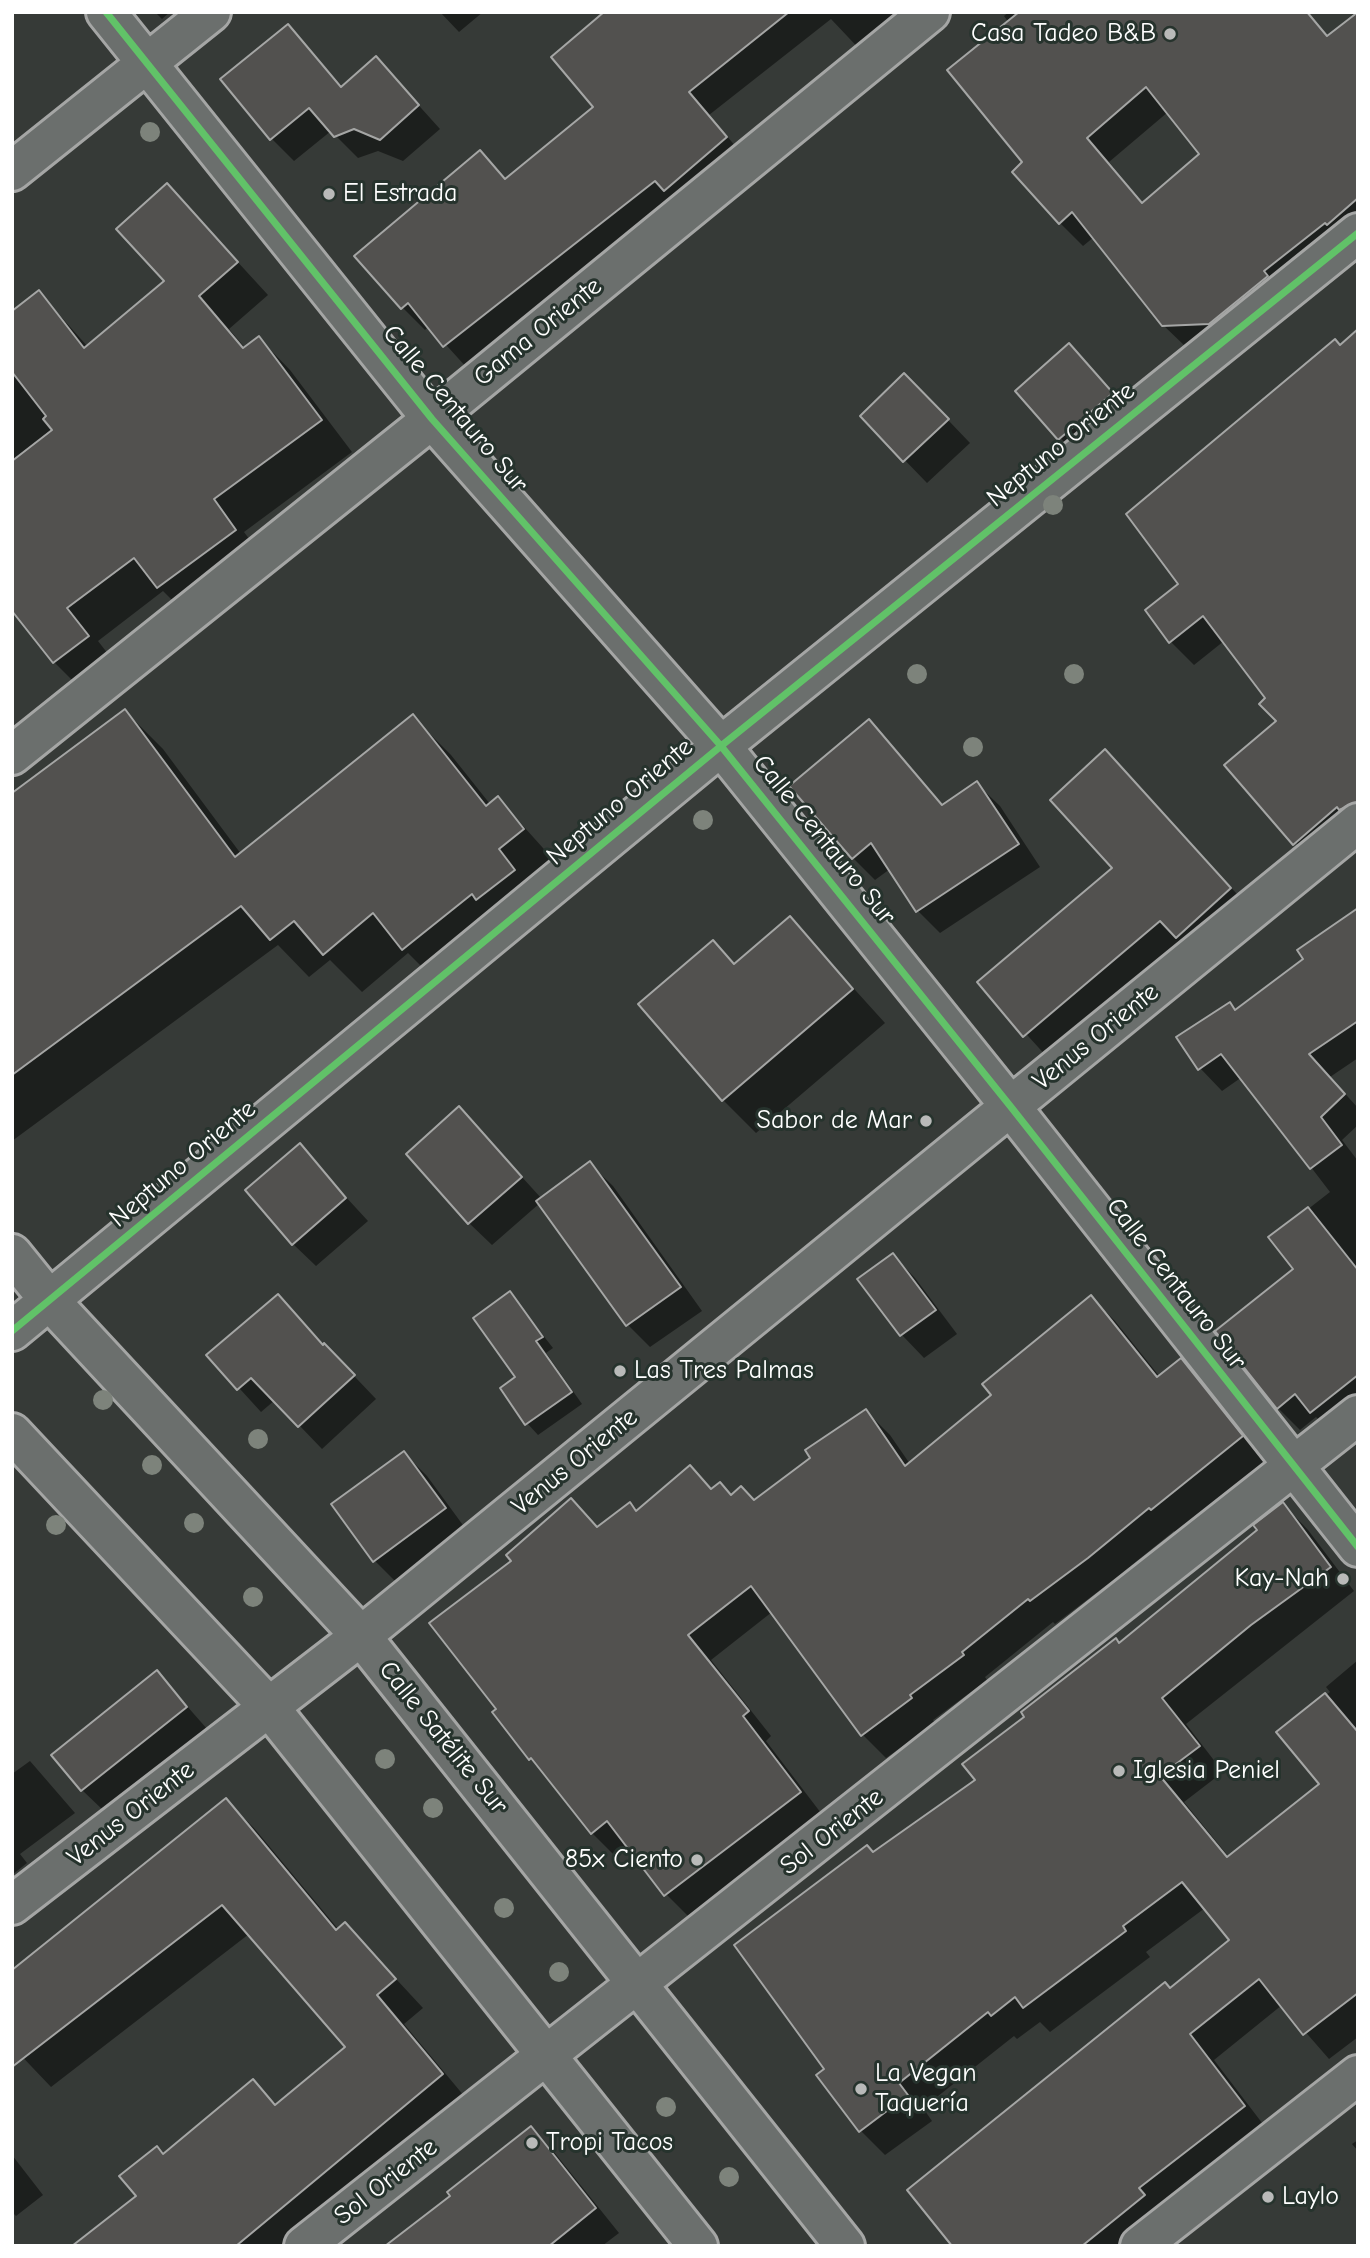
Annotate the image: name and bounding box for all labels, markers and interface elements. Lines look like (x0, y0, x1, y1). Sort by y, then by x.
place label: Casa Tadeo B&B (971, 18, 1156, 50)
marker: Casa Tadeo B&B (1162, 26, 1178, 42)
place label: El Estrada (343, 178, 457, 210)
marker: El Estrada (321, 186, 337, 202)
street label: Gama Oriente (468, 271, 608, 393)
street label: Calle Centauro Sur (376, 319, 534, 499)
street label: Neptuno Oriente (981, 376, 1141, 514)
street label: Neptuno Oriente (541, 732, 699, 872)
street label: Calle Centauro Sur (746, 749, 902, 931)
street label: Venus Oriente (1027, 977, 1165, 1097)
street label: Neptuno Oriente (104, 1094, 262, 1234)
place label: Sabor de Mar (757, 1105, 912, 1137)
marker: Sabor de Mar (918, 1113, 934, 1129)
street label: Calle Centauro Sur (1099, 1192, 1253, 1376)
place label: Las Tres Palmas (634, 1355, 814, 1387)
marker: Las Tres Palmas (612, 1363, 628, 1379)
street label: Venus Oriente (506, 1402, 644, 1522)
place label: Kay-Nah (1234, 1563, 1329, 1595)
marker: Kay-Nah (1335, 1571, 1351, 1587)
street label: Calle Satélite Sur (372, 1655, 514, 1821)
street label: Venus Oriente (61, 1755, 201, 1873)
place label: Iglesia Peniel (1133, 1755, 1280, 1787)
marker: Iglesia Peniel (1111, 1763, 1127, 1779)
street label: Sol Oriente (774, 1782, 890, 1882)
place label: 85x Ciento (565, 1844, 683, 1876)
marker: 85x Ciento (689, 1852, 705, 1868)
place label: La Vegan Taquería (875, 2058, 977, 2120)
marker: La Vegan Taquería (853, 2081, 869, 2097)
place label: Tropi Tacos (546, 2127, 673, 2159)
street label: Sol Oriente (328, 2132, 444, 2232)
marker: Tropi Tacos (524, 2135, 540, 2151)
place label: Laylo (1282, 2181, 1339, 2213)
marker: Laylo (1260, 2189, 1276, 2205)

